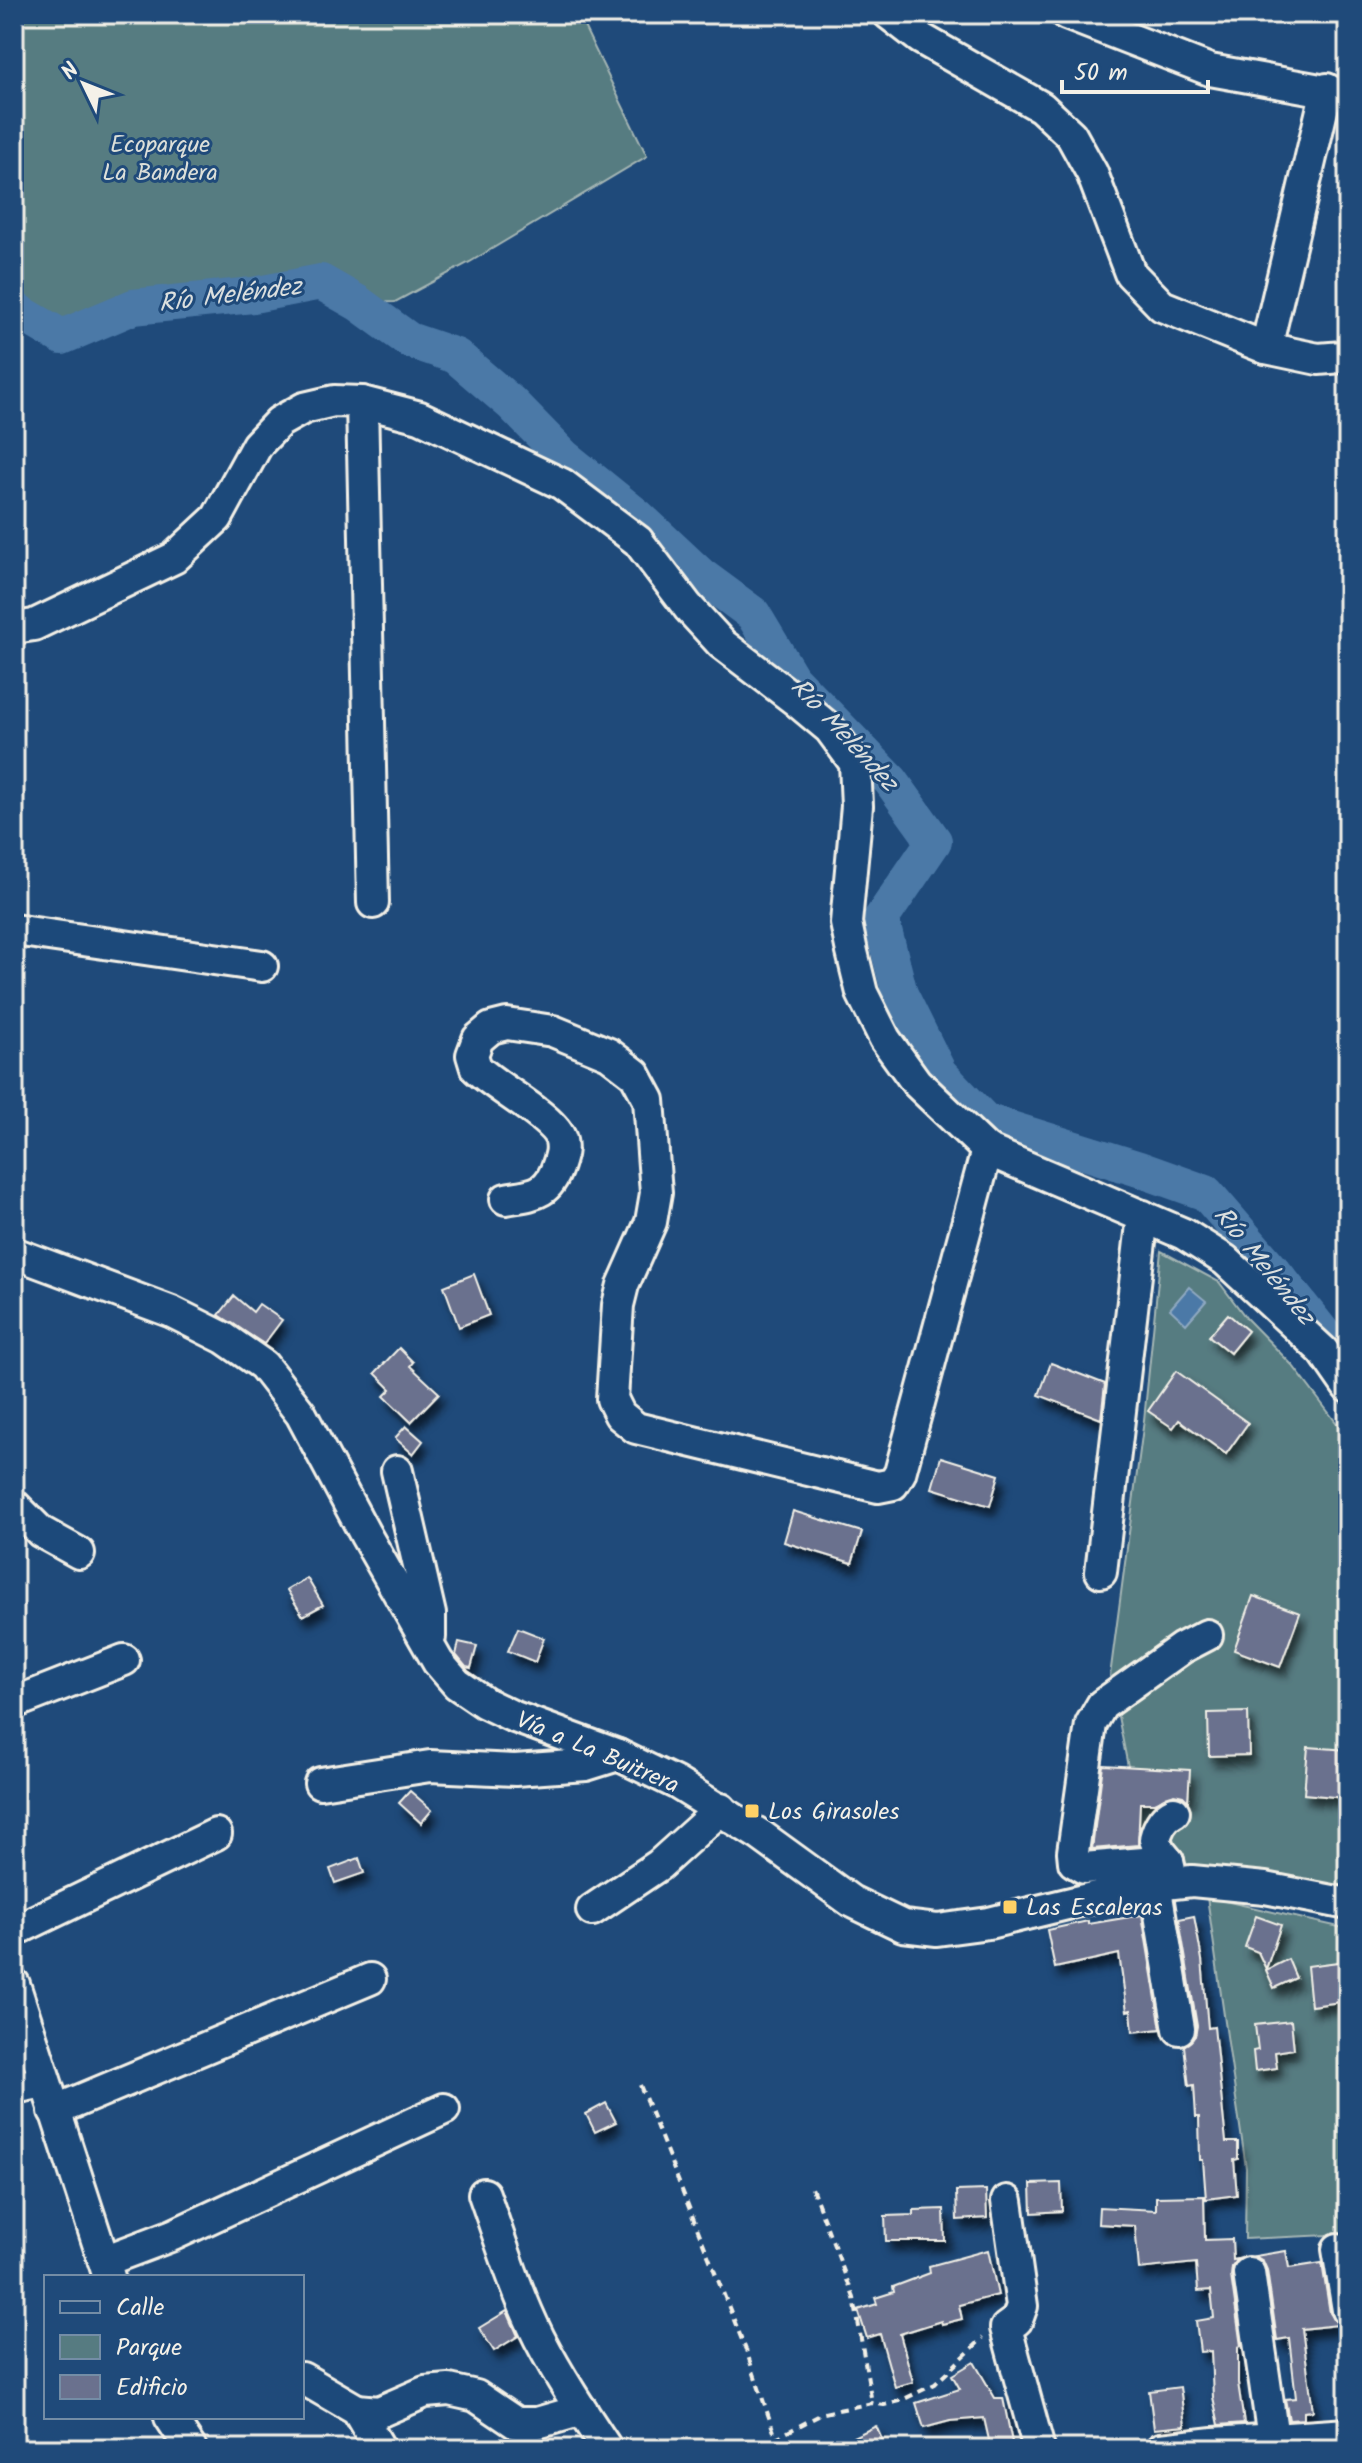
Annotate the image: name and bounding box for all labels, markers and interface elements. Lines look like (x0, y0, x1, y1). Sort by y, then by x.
north arrow (44, 44, 124, 124)
scale bar (1062, 44, 1208, 94)
text: 50 m (1074, 54, 1128, 93)
text: N (54, 55, 89, 89)
park label: Ecoparque La Bandera (102, 126, 218, 193)
water label: Río Meléndez (156, 266, 307, 326)
water label: Río Meléndez (779, 669, 910, 804)
water label: Río Meléndez (1202, 1197, 1327, 1337)
street label: Vía a La Buitrera (510, 1701, 685, 1805)
place label: Los Girasoles (768, 1793, 899, 1832)
marker: Los Girasoles (743, 1802, 761, 1820)
place label: Las Escaleras (1026, 1889, 1163, 1928)
marker: Las Escaleras (1001, 1898, 1019, 1916)
legend (44, 2275, 304, 2419)
text: Calle (116, 2289, 164, 2328)
text: Parque (116, 2329, 182, 2368)
text: Edificio (116, 2369, 188, 2408)

